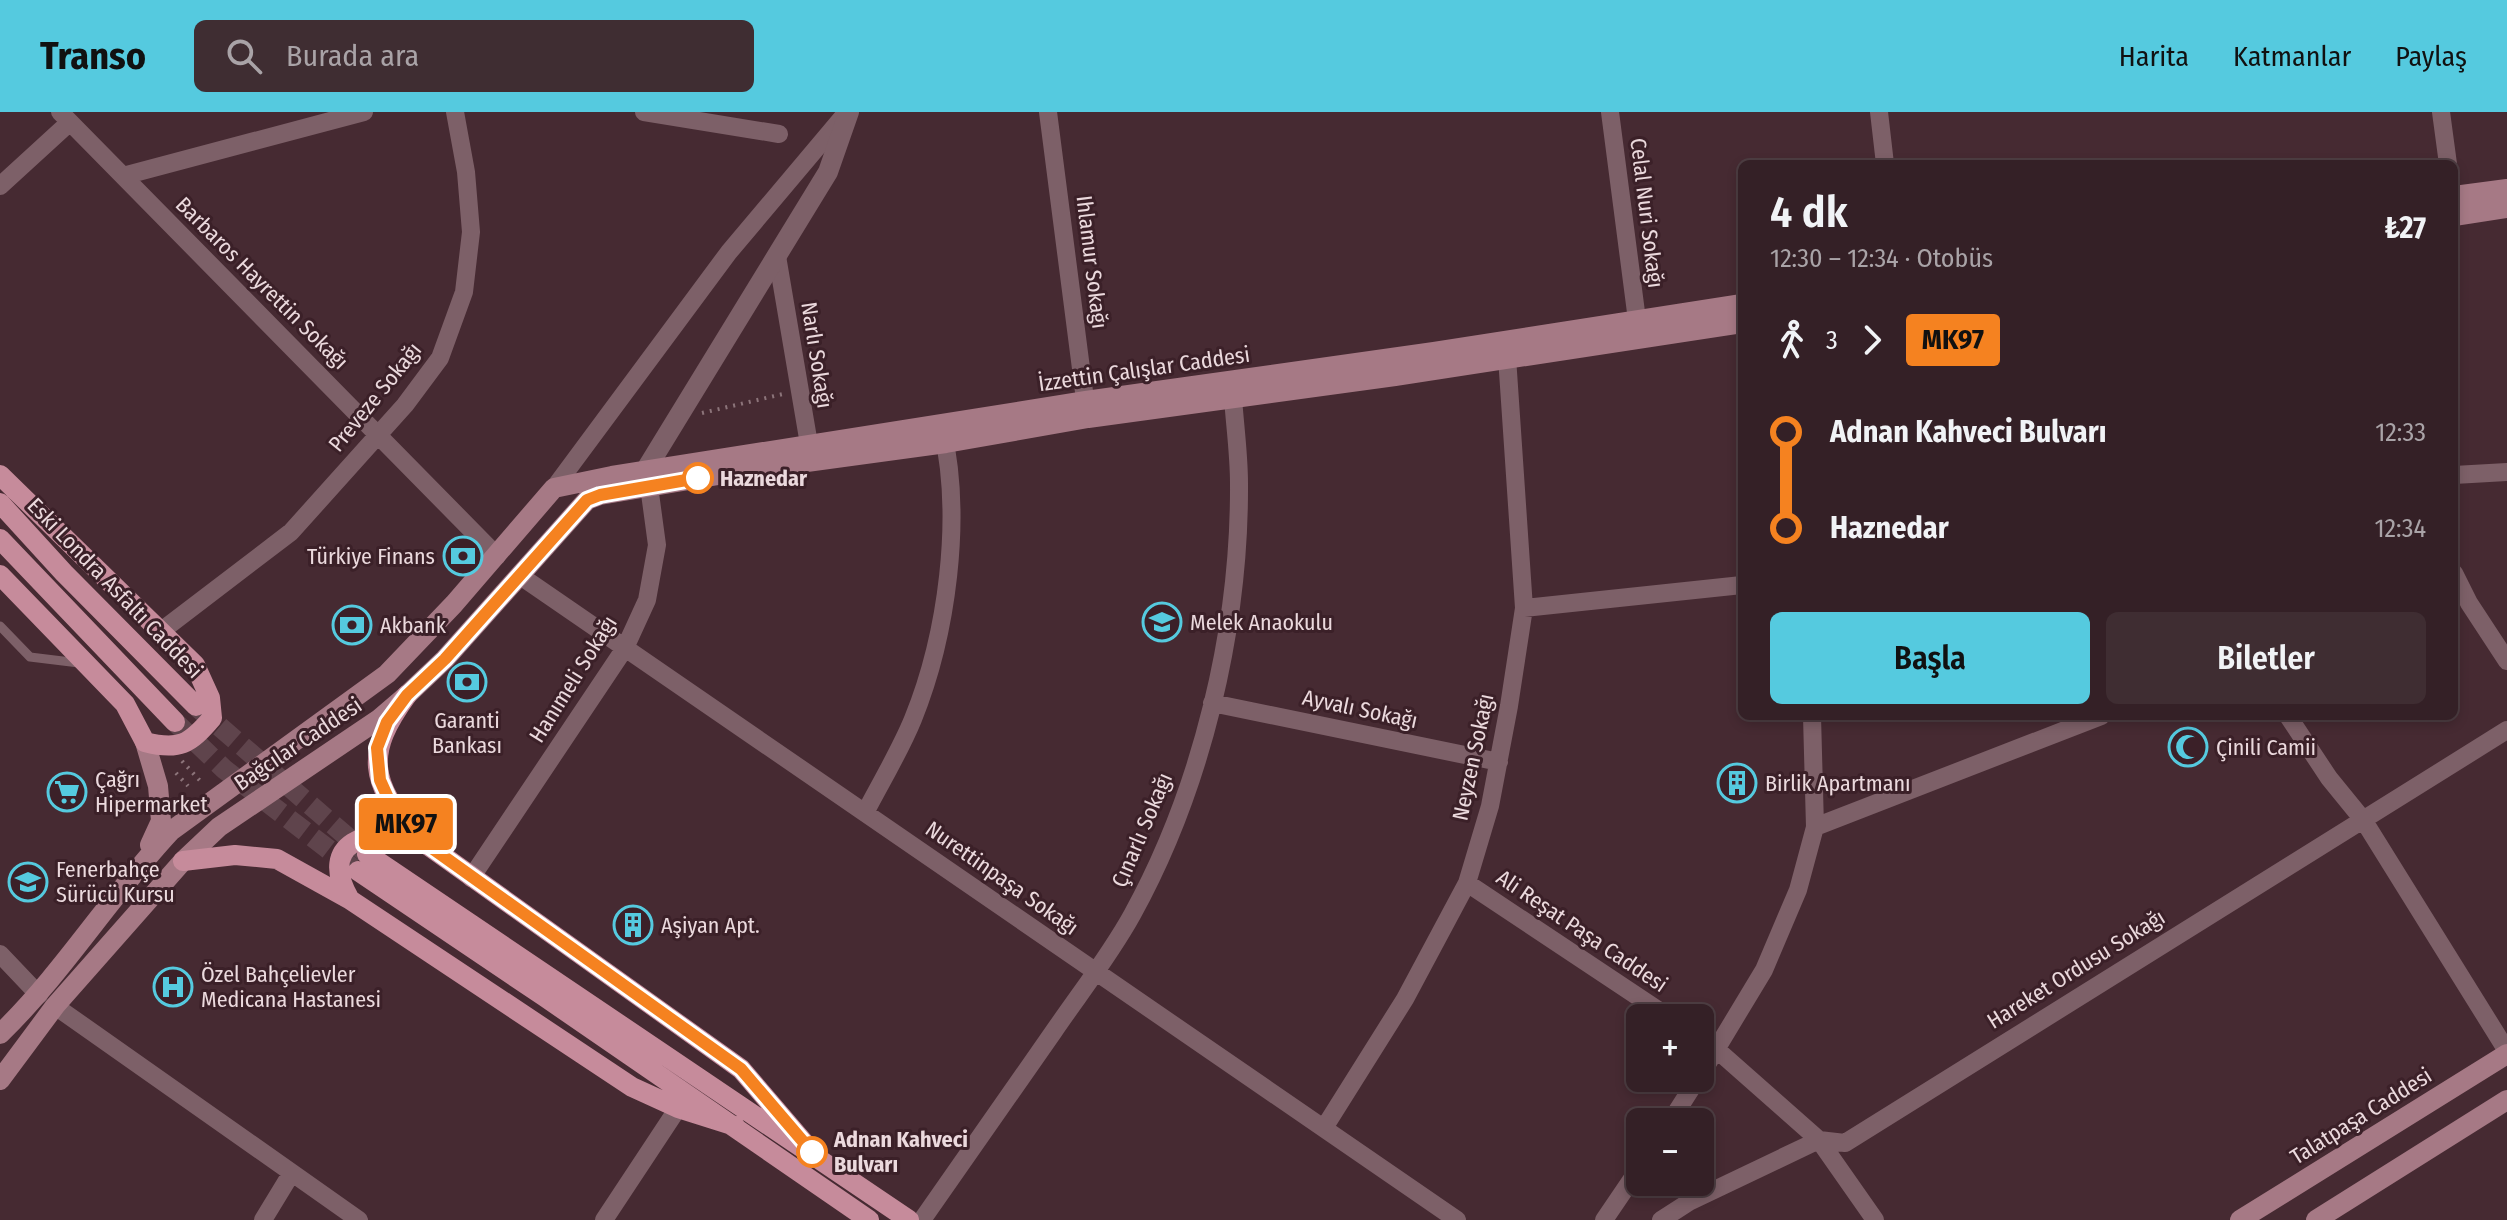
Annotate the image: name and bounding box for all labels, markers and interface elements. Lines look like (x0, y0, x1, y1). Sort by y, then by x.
search box (194, 20, 754, 92)
text: Transo (40, 33, 146, 79)
icon: search (222, 34, 266, 78)
text: Burada ara (286, 38, 419, 74)
text: Harita (2119, 40, 2189, 73)
text: Katmanlar (2233, 40, 2351, 73)
text: Paylaş (2395, 40, 2467, 73)
street label: Celal Nuri Sokağı (1624, 136, 1670, 290)
text: 4 dk (1770, 186, 1848, 239)
street label: Barbaros Hayrettin Sokağı (170, 191, 354, 375)
street label: Ihlamur Sokağı (1070, 194, 1114, 330)
text: ₺27 (2384, 210, 2426, 246)
text: 12:30 – 12:34 · Otobüs (1770, 243, 1993, 274)
street label: Narlı Sokağı (795, 300, 839, 410)
icon: walk (1770, 318, 1814, 362)
icon: forward (1850, 318, 1894, 362)
text: MK97 (1922, 323, 1984, 356)
text: 3 (1826, 325, 1838, 356)
street label: Preveze Sokağı (323, 337, 427, 457)
street label: İzzettin Çalışlar Caddesi (1037, 341, 1252, 398)
text: Adnan Kahveci Bulvarı (1830, 414, 2106, 450)
text: 12:33 (2375, 417, 2426, 448)
marker: Haznedar (683, 463, 713, 493)
place label: Haznedar (720, 465, 808, 492)
street label: Eski Londra Asfaltı Caddesi (22, 492, 208, 684)
text: Haznedar (1830, 510, 1949, 546)
text: 12:34 (2374, 513, 2426, 544)
bank icon: Türkiye Finans (442, 535, 484, 577)
place label: Türkiye Finans (307, 543, 435, 570)
school or university icon: Melek Anaokulu (1141, 601, 1183, 643)
bank icon: Akbank (331, 604, 373, 646)
place label: Melek Anaokulu (1190, 609, 1333, 636)
street label: Hanımeli Sokağı (523, 611, 623, 747)
place label: Akbank (380, 612, 447, 639)
button: Başla (1770, 612, 2090, 704)
button: Biletler (2106, 612, 2426, 704)
bank icon: Garanti Bankası (446, 661, 488, 703)
street label: Ayvalı Sokağı (1300, 684, 1420, 734)
street label: Bağcılar Caddesi (229, 691, 367, 797)
street label: Neyzen Sokağı (1446, 691, 1500, 823)
place label: Garanti Bankası (432, 707, 502, 759)
mosque icon: Çinili Camii (2167, 726, 2209, 768)
place label: Çinili Camii (2216, 734, 2316, 762)
building icon: Birlik Apartmanı (1716, 762, 1758, 804)
place label: Çağrı Hipermarket (95, 766, 208, 818)
street label: Çınarlı Sokağı (1106, 769, 1179, 892)
place label: Birlik Apartmanı (1765, 770, 1911, 797)
supermarket icon: Çağrı Hipermarket (46, 771, 88, 813)
line badge: MK97 (350, 798, 462, 850)
text: MK97 (375, 807, 437, 840)
street label: Nurettinpaşa Sokağı (920, 815, 1084, 941)
place label: Fenerbahçe Sürücü Kursu (56, 856, 175, 908)
school or university icon: Fenerbahçe Sürücü Kursu (7, 861, 49, 903)
street label: Ali Reşat Paşa Caddesi (1491, 864, 1673, 998)
street label: Hareket Ordusu Sokağı (1982, 903, 2170, 1035)
building icon: Aşiyan Apt. (612, 904, 654, 946)
place label: Aşiyan Apt. (661, 912, 760, 939)
place label: Özel Bahçelievler Medicana Hastanesi (201, 961, 381, 1013)
hospital icon: Özel Bahçelievler Medicana Hastanesi (152, 966, 194, 1008)
map controls (1626, 1004, 1714, 1196)
button: + (1626, 1004, 1714, 1092)
street label: Talatpaşa Caddesi (2285, 1062, 2437, 1170)
button: − (1626, 1108, 1714, 1196)
place label: Adnan Kahveci Bulvarı (833, 1126, 968, 1178)
marker: Adnan Kahveci Bulvarı (797, 1137, 827, 1167)

